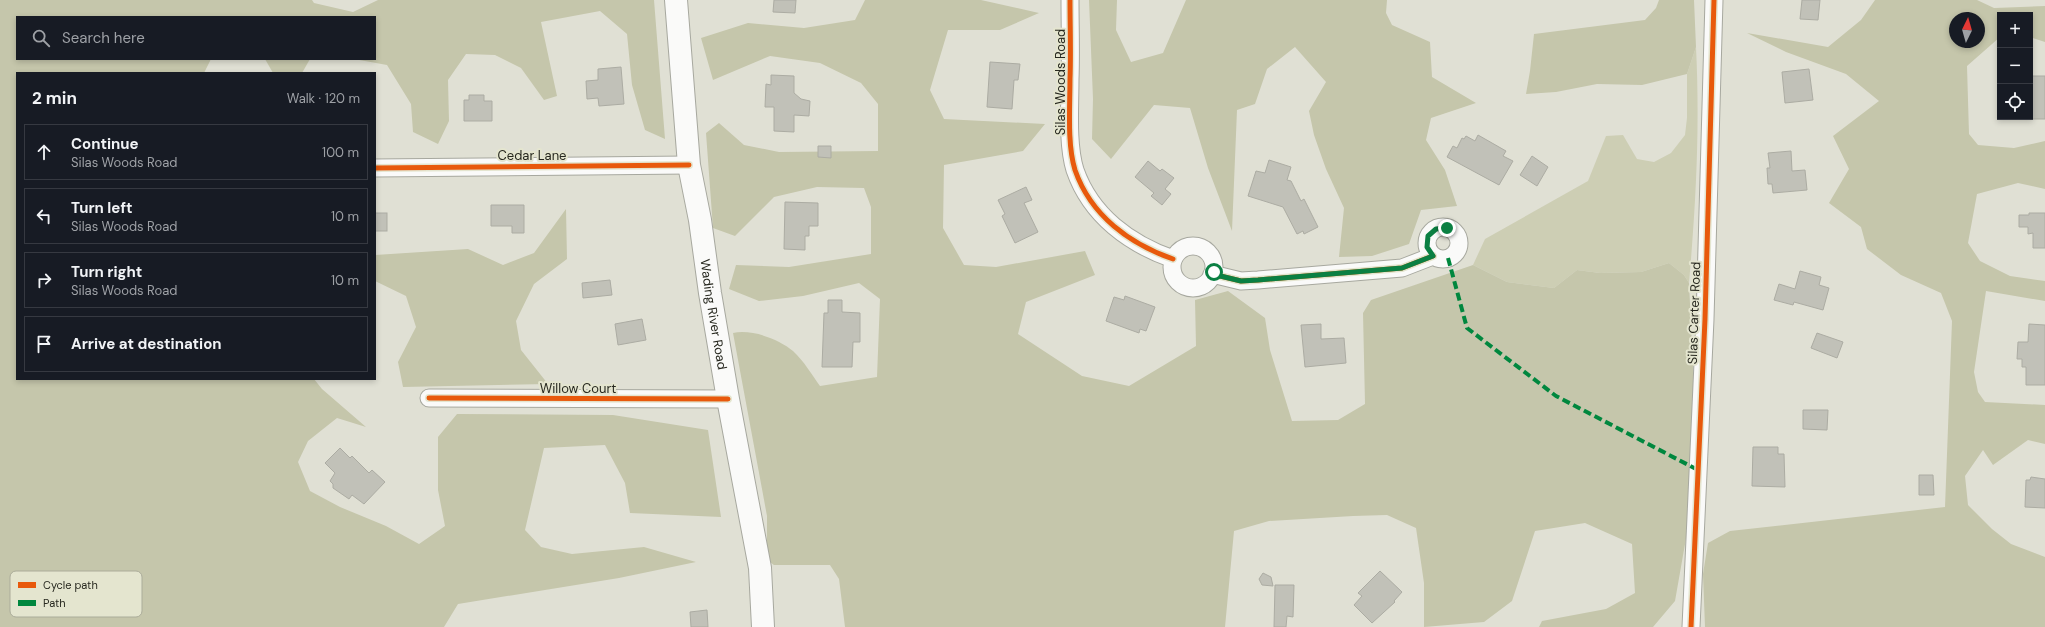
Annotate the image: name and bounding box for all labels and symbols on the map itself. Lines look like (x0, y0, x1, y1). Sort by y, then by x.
north arrow (1949, 12, 1985, 48)
street label: Silas Woods Road (1052, 29, 1069, 135)
street label: Cedar Lane (498, 147, 566, 164)
route end (1438, 219, 1456, 237)
street label: Wading River Road (697, 258, 731, 371)
street label: Silas Carter Road (1684, 261, 1704, 365)
route start (1205, 263, 1223, 281)
street label: Willow Court (540, 380, 616, 397)
legend (10, 571, 142, 617)
text: Cycle path (43, 578, 98, 592)
text: Path (43, 596, 66, 610)

